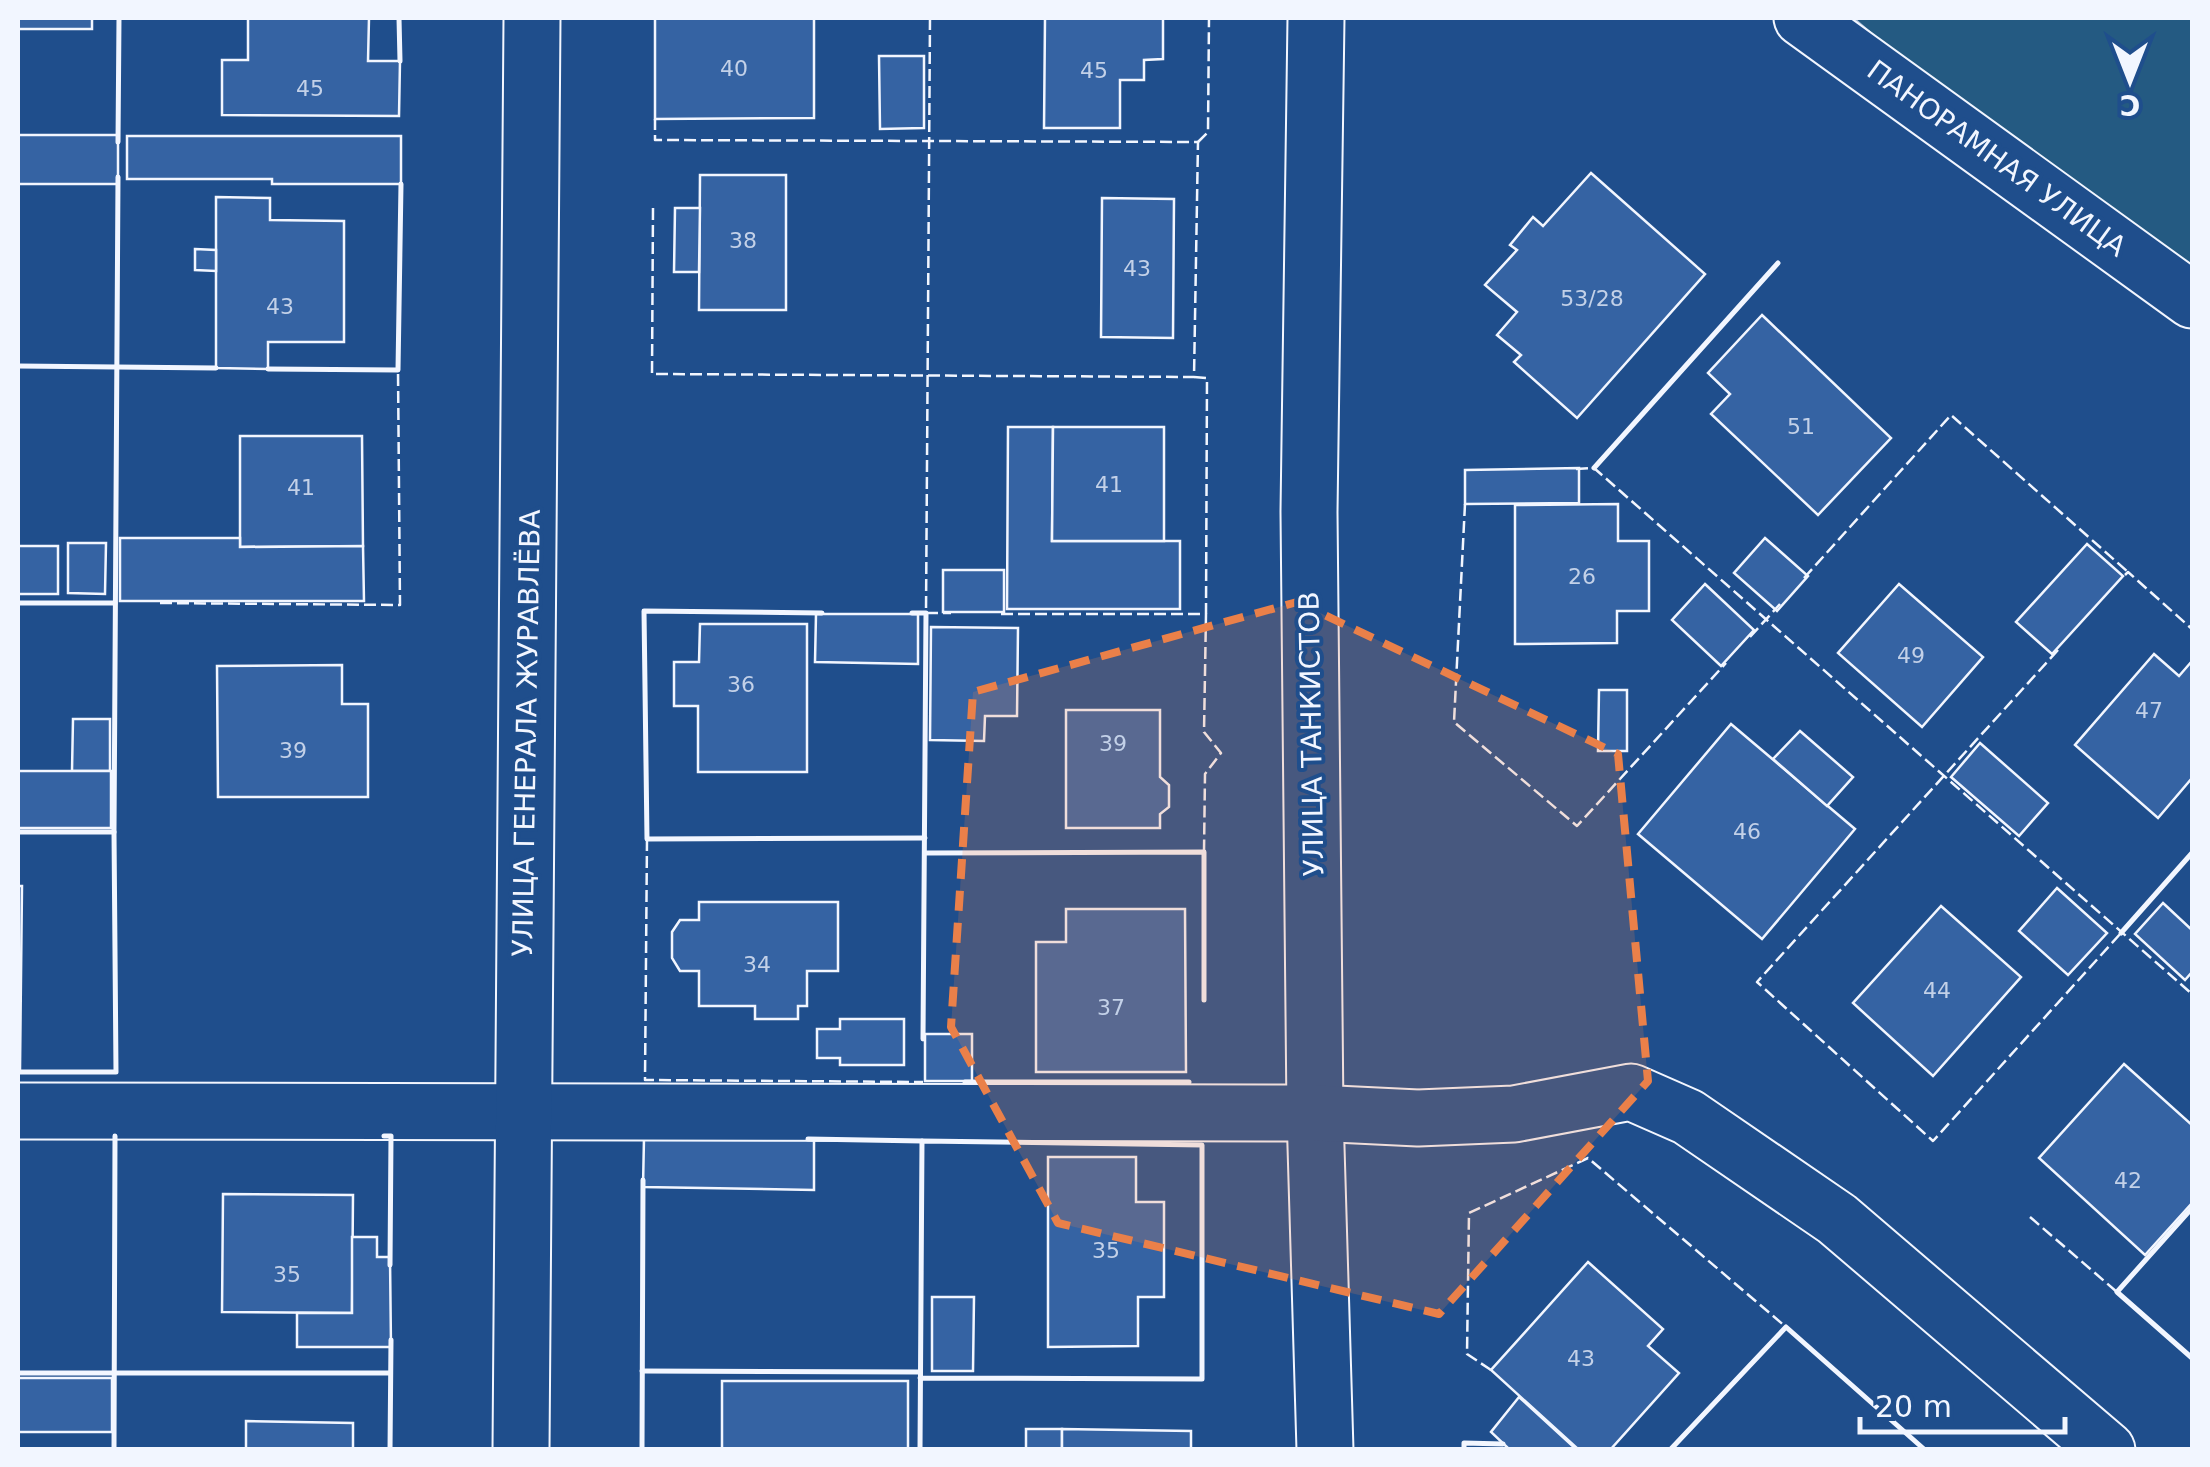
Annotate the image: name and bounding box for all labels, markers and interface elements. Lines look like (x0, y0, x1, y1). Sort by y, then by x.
north arrow (2080, 30, 2180, 130)
street label: ПАНОРАМНАЯ УЛИЦА (1861, 53, 2133, 263)
house number: 40 (720, 56, 748, 81)
house number: 45 (1080, 58, 1108, 83)
house number: 45 (296, 76, 324, 101)
text: С (2120, 88, 2140, 121)
house number: 38 (729, 228, 757, 253)
house number: 43 (1123, 256, 1151, 281)
house number: 53/28 (1560, 286, 1624, 311)
house number: 43 (266, 294, 294, 319)
house number: 51 (1787, 414, 1815, 439)
house number: 41 (1095, 472, 1123, 497)
house number: 41 (287, 475, 315, 500)
street label: УЛИЦА ГЕНЕРАЛА ЖУРАВЛЁВА (506, 509, 547, 957)
house number: 26 (1568, 564, 1596, 589)
street label: УЛИЦА ТАНКИСТОВ (1293, 591, 1330, 877)
house number: 49 (1897, 643, 1925, 668)
house number: 36 (727, 672, 755, 697)
house number: 47 (2135, 698, 2163, 723)
house number: 39 (1099, 731, 1127, 756)
house number: 39 (279, 738, 307, 763)
house number: 46 (1733, 819, 1761, 844)
house number: 34 (743, 952, 771, 977)
house number: 44 (1923, 978, 1951, 1003)
house number: 37 (1097, 995, 1125, 1020)
house number: 42 (2114, 1168, 2142, 1193)
house number: 35 (1092, 1238, 1120, 1263)
house number: 35 (273, 1262, 301, 1287)
house number: 43 (1567, 1346, 1595, 1371)
scale bar (1860, 1372, 2065, 1434)
text: 20 m (1875, 1389, 1952, 1424)

